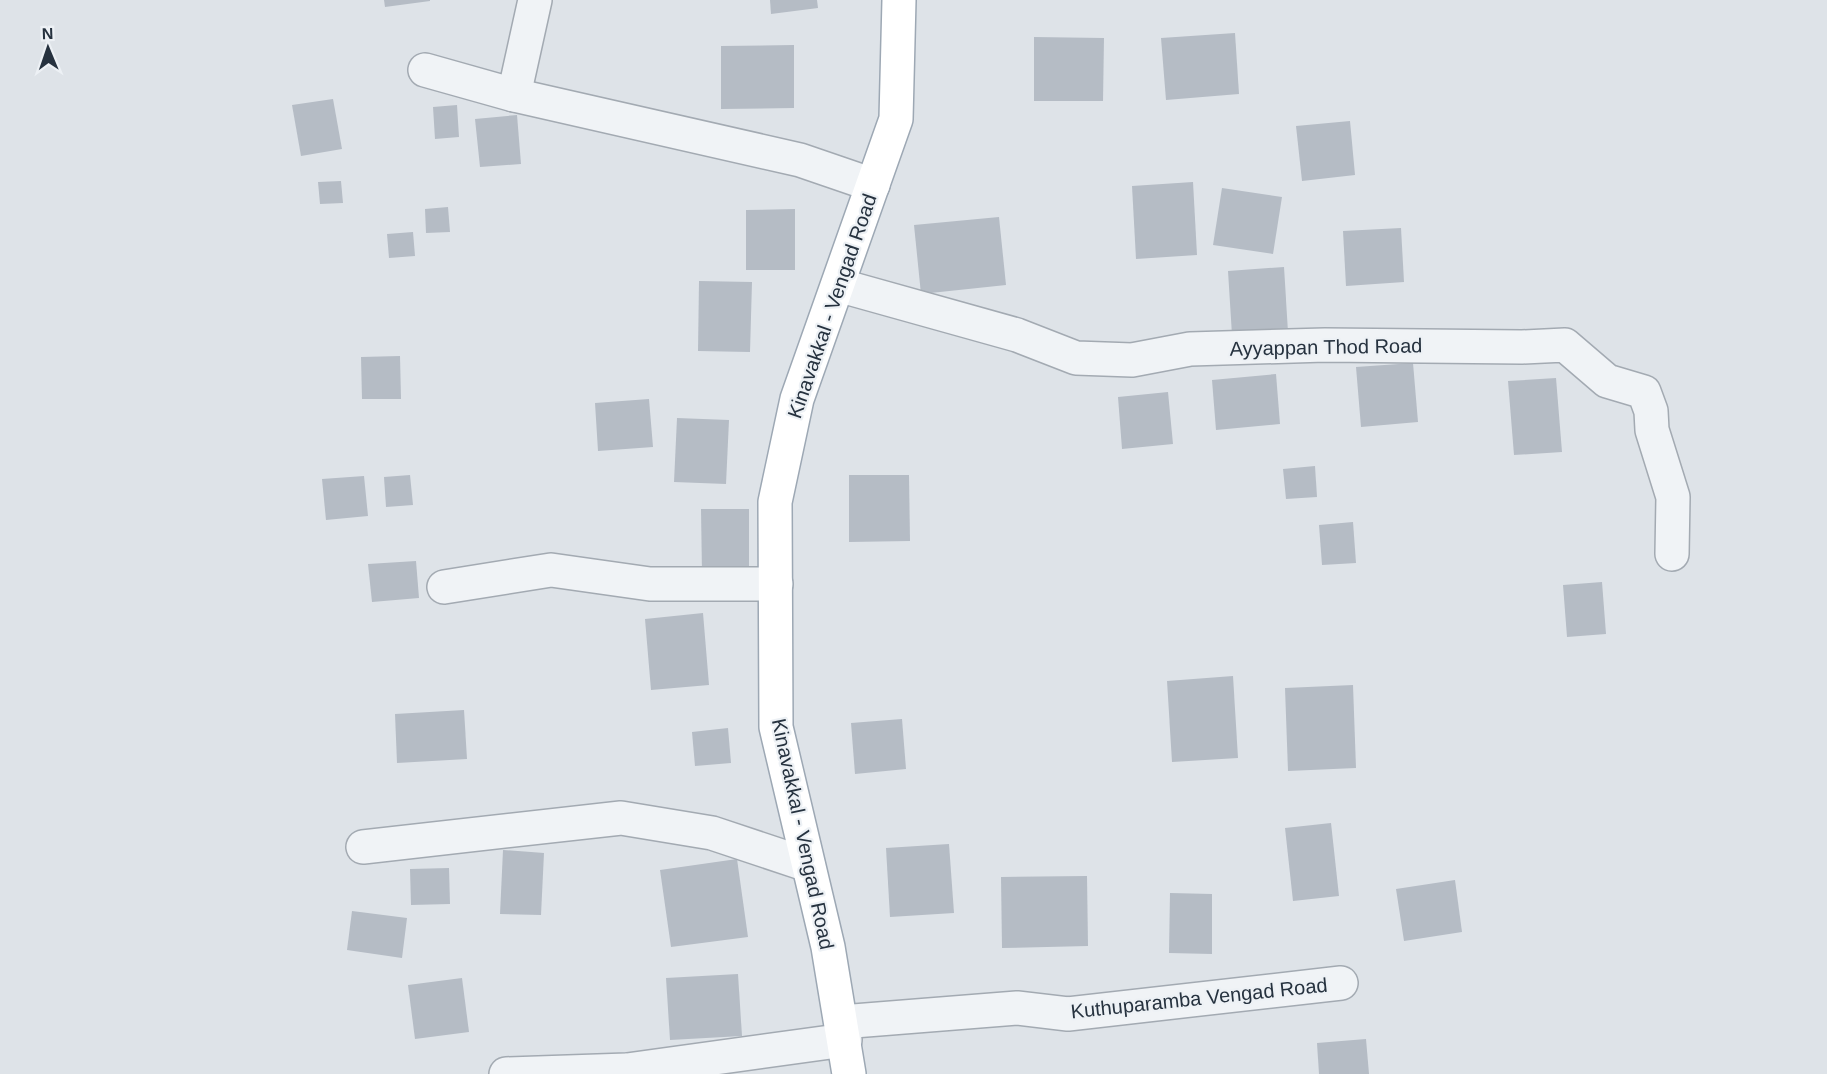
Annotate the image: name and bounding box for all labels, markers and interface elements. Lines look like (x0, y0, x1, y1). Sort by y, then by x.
north arrow (18, 18, 78, 78)
text: N (41, 25, 54, 42)
street label: Kinavakkal - Vengad Road (783, 191, 881, 421)
street label: Ayyappan Thod Road (1229, 334, 1423, 360)
street label: Kinavakkal - Vengad Road (768, 716, 838, 952)
street label: Kuthuparamba Vengad Road (1070, 974, 1328, 1022)

